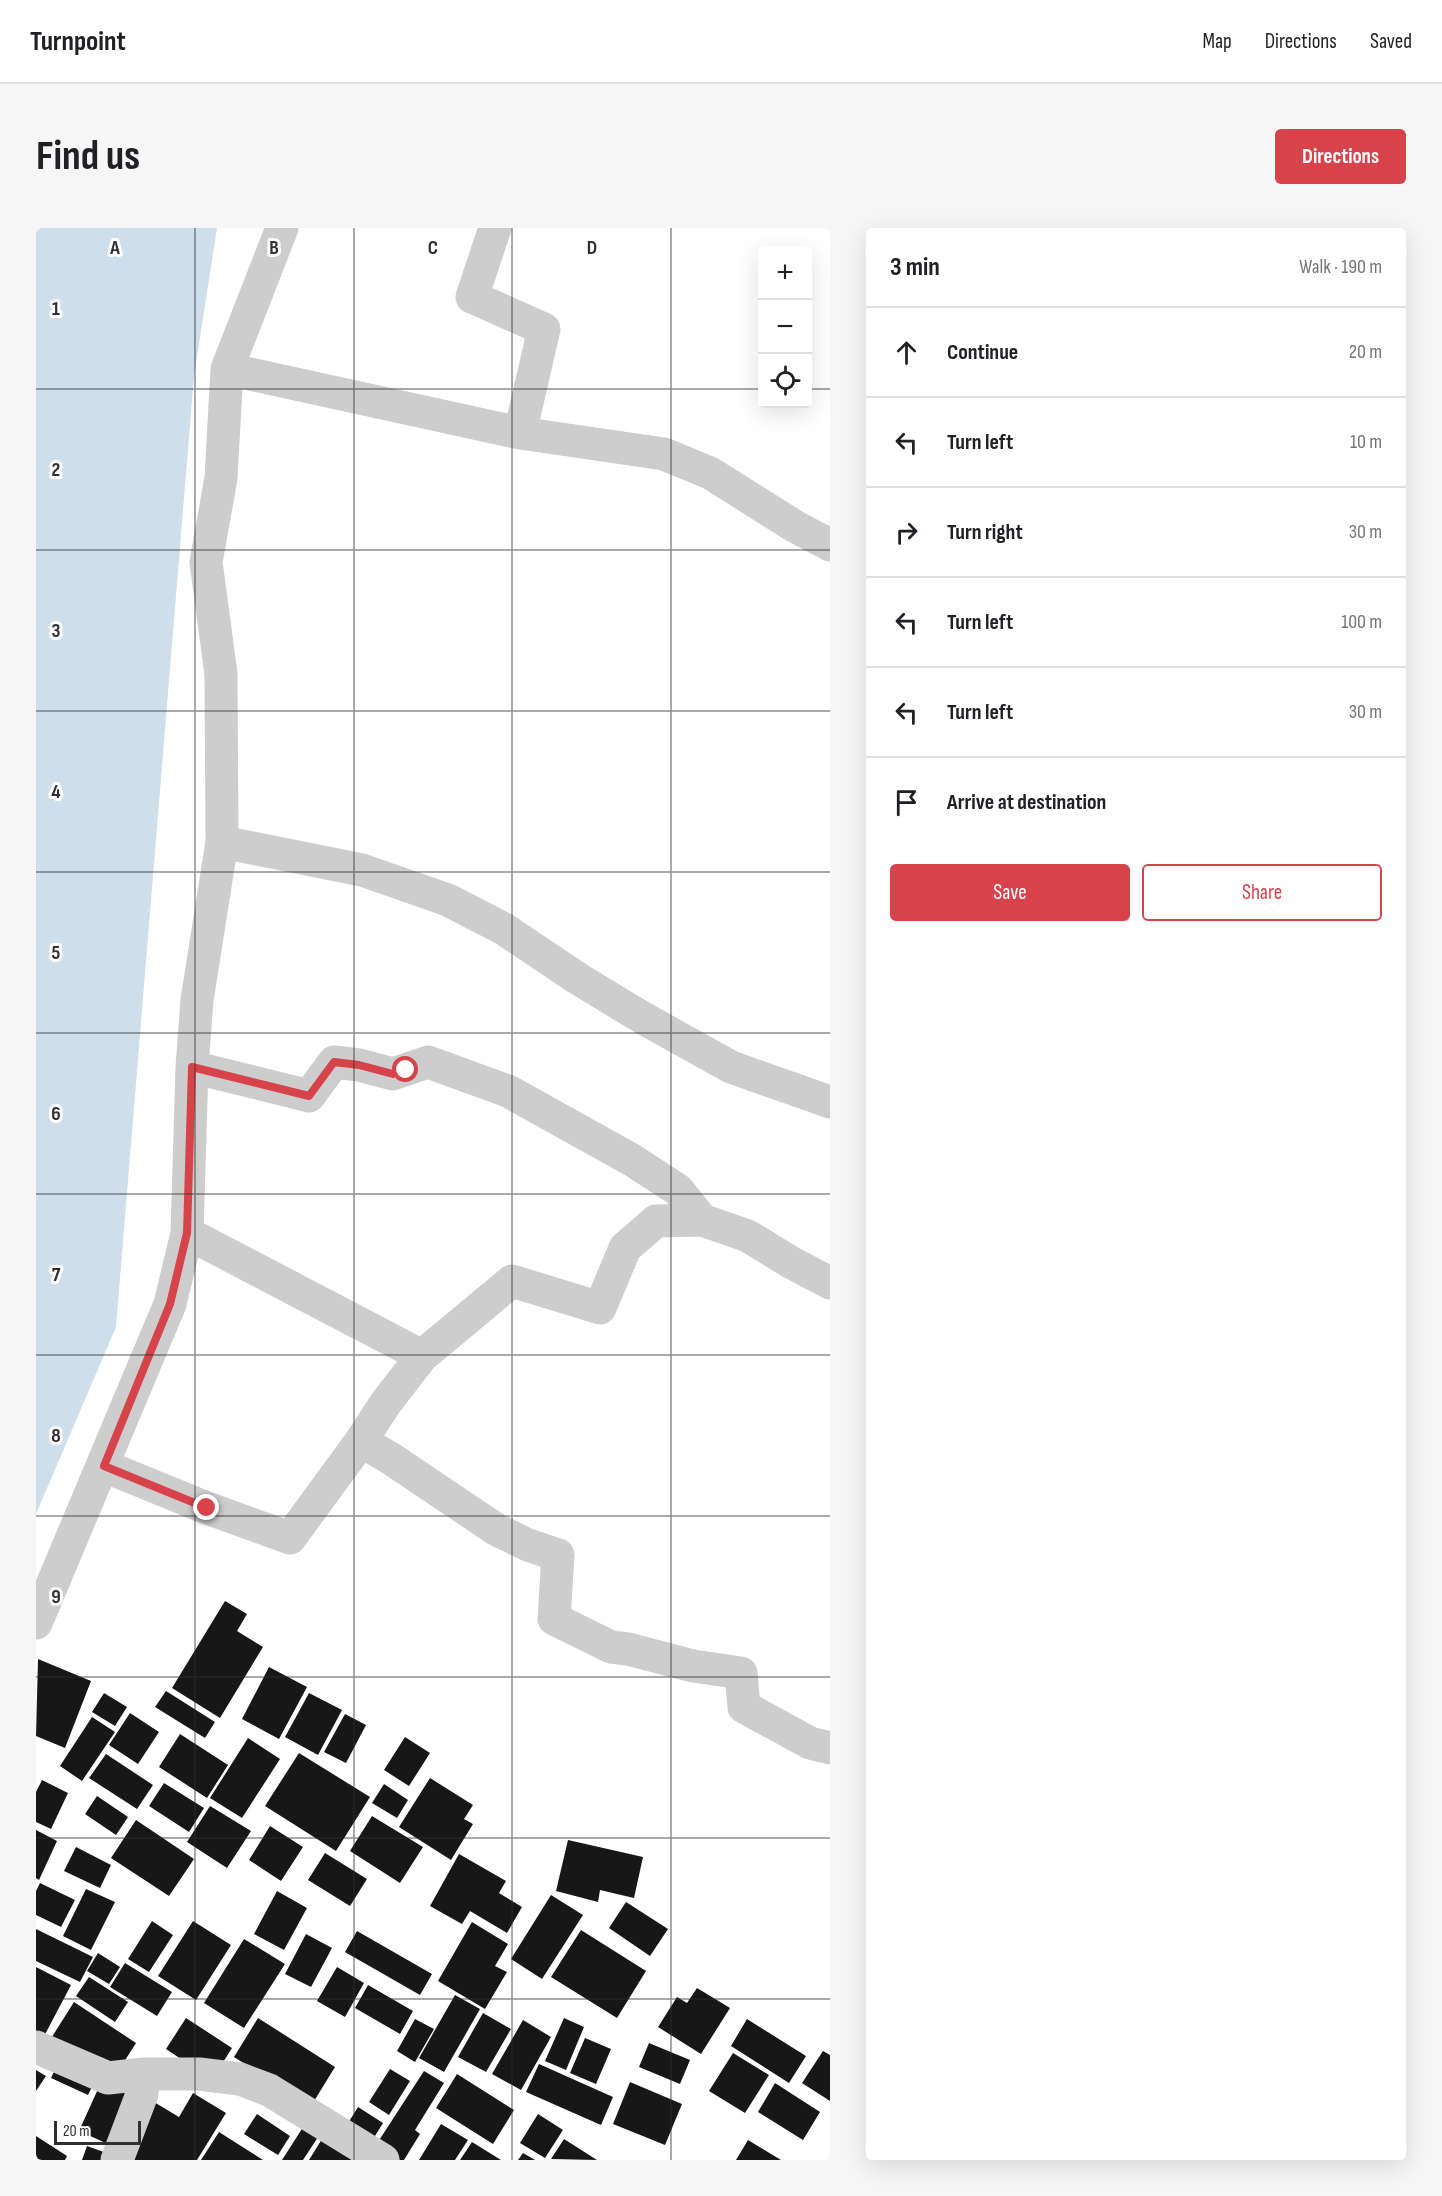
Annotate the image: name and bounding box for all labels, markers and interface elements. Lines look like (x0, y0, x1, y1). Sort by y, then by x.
text: Turnpoint (30, 25, 126, 58)
text: Map (1202, 29, 1232, 54)
text: Directions (1265, 29, 1337, 54)
text: Saved (1370, 29, 1412, 54)
button: Directions (1275, 129, 1406, 184)
text: Find us (36, 131, 140, 182)
text: A (109, 236, 120, 260)
text: B (269, 236, 279, 260)
text: C (428, 236, 438, 260)
text: D (587, 236, 597, 260)
map controls (758, 246, 812, 408)
button: + (758, 246, 812, 300)
text: 3 min (890, 252, 940, 283)
text: Walk · 190 m (1299, 255, 1382, 279)
text: 1 (52, 297, 60, 321)
button: − (758, 300, 812, 354)
icon: ahead (890, 336, 923, 369)
text: Continue (947, 339, 1018, 366)
text: 20 m (1349, 340, 1382, 364)
button: locate (758, 354, 812, 408)
icon: left (890, 426, 923, 459)
text: Turn left (947, 429, 1013, 456)
text: 10 m (1350, 430, 1382, 454)
text: 2 (52, 458, 60, 482)
icon: right (890, 516, 923, 549)
text: Turn right (947, 519, 1023, 546)
text: 30 m (1349, 520, 1382, 544)
icon: left (890, 606, 923, 639)
text: Turn left (947, 609, 1013, 636)
text: 100 m (1341, 610, 1382, 634)
text: 3 (52, 619, 61, 643)
icon: left (890, 696, 923, 729)
text: Turn left (947, 699, 1013, 726)
text: 30 m (1349, 700, 1382, 724)
text: 4 (51, 780, 61, 804)
icon: arrive (890, 786, 923, 819)
text: Arrive at destination (947, 789, 1106, 816)
button: Save (890, 864, 1130, 921)
button: Share (1142, 864, 1382, 921)
text: 5 (52, 941, 61, 965)
route start (392, 1056, 418, 1082)
text: 6 (51, 1102, 61, 1126)
text: 7 (52, 1263, 61, 1287)
text: 8 (51, 1424, 61, 1448)
route end (193, 1494, 219, 1520)
text: 9 (51, 1585, 61, 1609)
scale bar (54, 2118, 141, 2146)
text: 20 m (63, 2122, 90, 2141)

